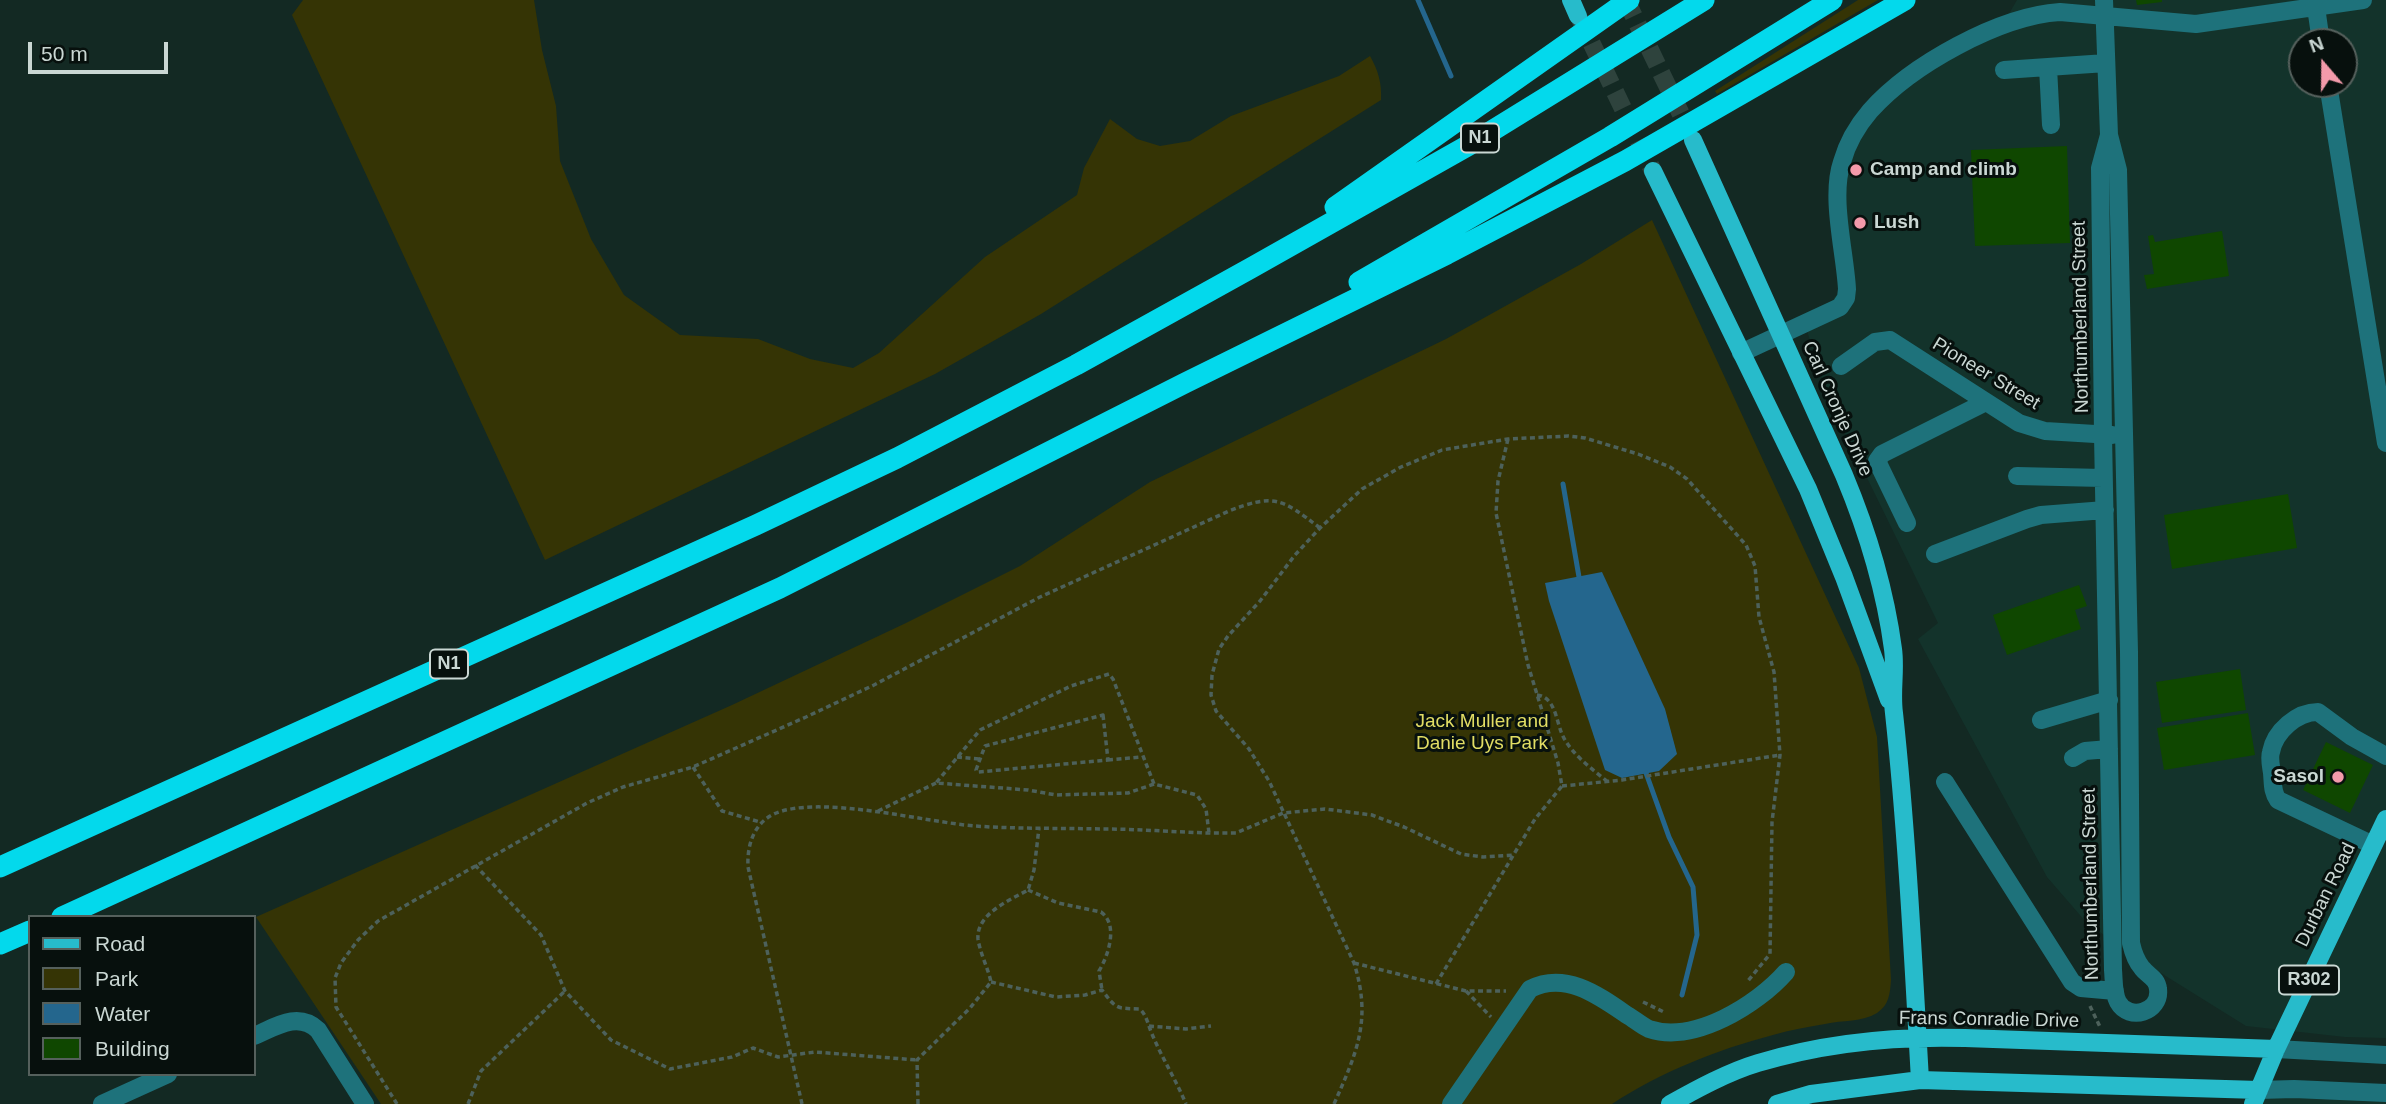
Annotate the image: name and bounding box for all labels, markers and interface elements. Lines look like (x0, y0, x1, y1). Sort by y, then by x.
scale bar (32, 28, 172, 72)
north arrow (2288, 28, 2358, 98)
text: N (2306, 32, 2326, 57)
text: 50 m (41, 42, 88, 65)
road number: N1 (1461, 124, 1499, 153)
place label: Camp and climb (1870, 159, 2017, 181)
marker: Camp and climb (1848, 162, 1864, 178)
place label: Lush (1874, 212, 1919, 234)
marker: Lush (1852, 215, 1868, 231)
street label: Northumberland Street (2068, 221, 2094, 413)
street label: Pioneer Street (1928, 333, 2044, 415)
street label: Carl Cronje Drive (1797, 338, 1877, 480)
road number: N1 (430, 650, 468, 678)
park label: Jack Muller and Danie Uys Park (1415, 711, 1549, 755)
place label: Sasol (2273, 766, 2324, 788)
marker: Sasol (2330, 769, 2346, 785)
street label: Northumberland Street (2078, 788, 2104, 980)
street label: Durban Road (2291, 839, 2361, 951)
legend (28, 915, 256, 1076)
text: Road (95, 932, 145, 955)
road number: R302 (2279, 965, 2339, 995)
text: Park (95, 967, 138, 990)
text: Water (95, 1002, 150, 1025)
street label: Frans Conradie Drive (1899, 1007, 2079, 1033)
text: Building (95, 1037, 170, 1060)

